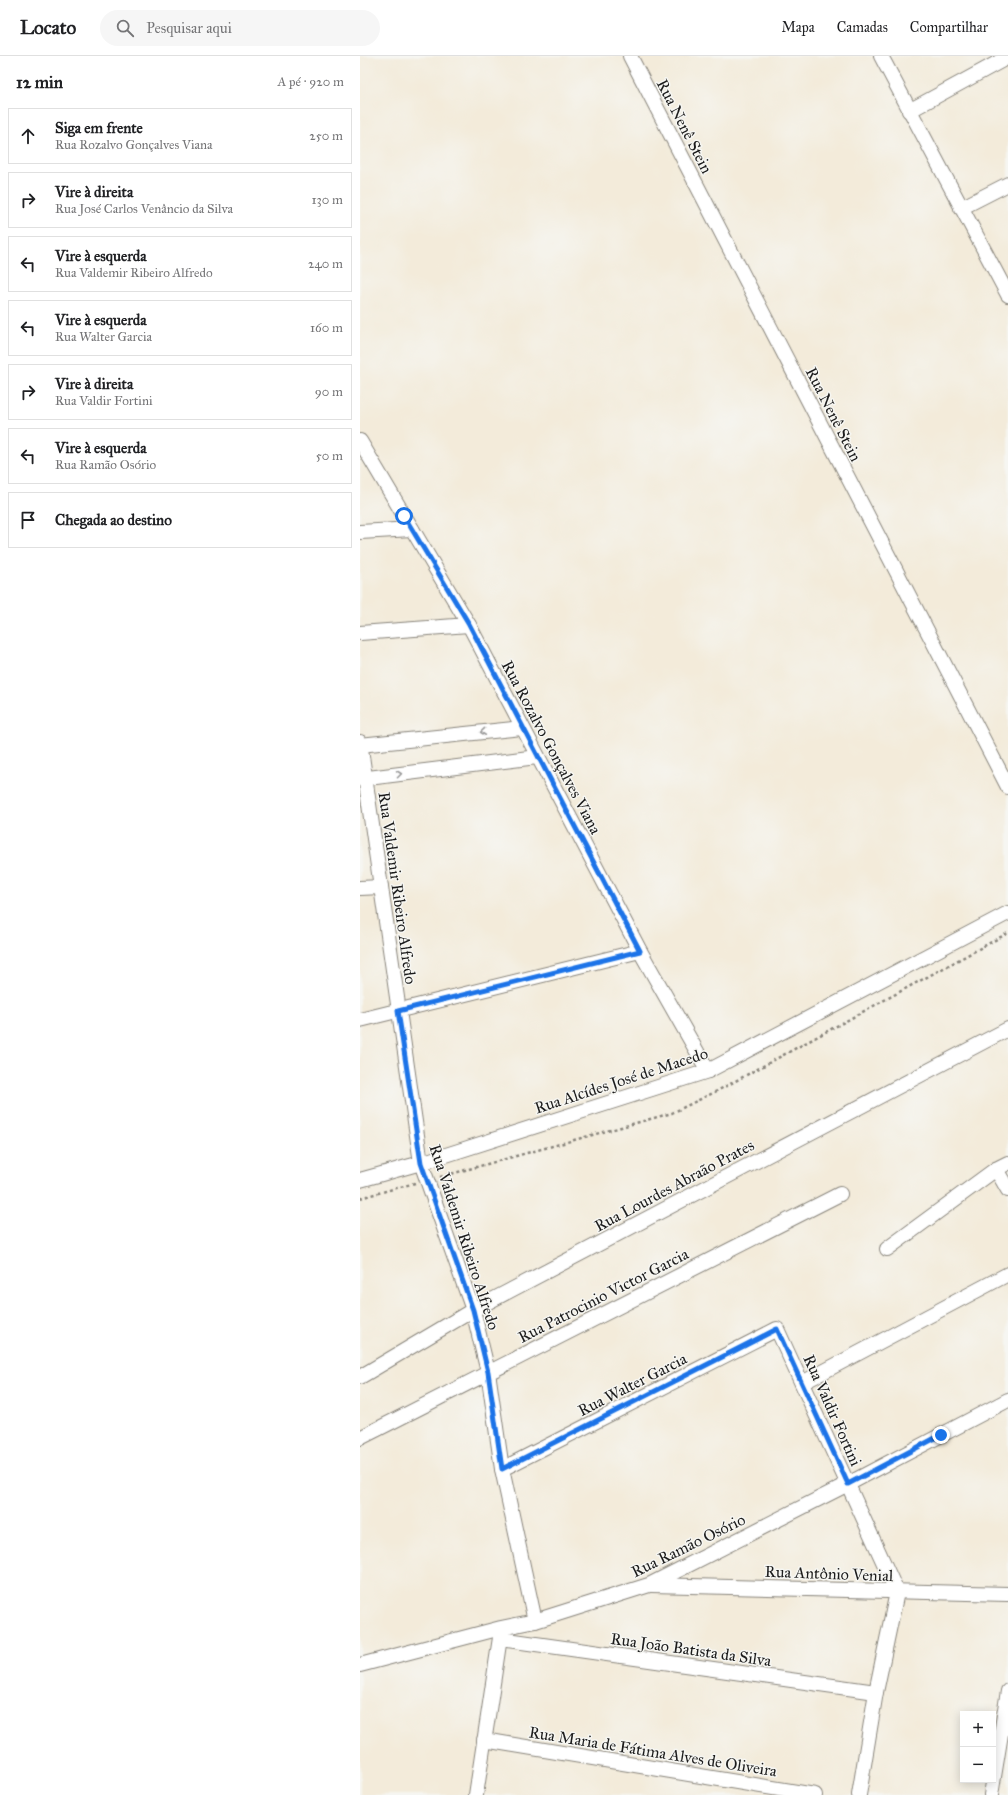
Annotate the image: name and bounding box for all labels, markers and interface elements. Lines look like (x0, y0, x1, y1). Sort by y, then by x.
search box (100, 10, 380, 46)
text: Locato (20, 16, 76, 39)
icon: search (114, 17, 136, 39)
text: Pesquisar aqui (146, 19, 232, 37)
text: Mapa (781, 19, 815, 36)
text: Camadas (837, 19, 888, 36)
text: Compartilhar (910, 19, 988, 36)
text: 12 min (16, 72, 63, 93)
text: A pé · 920 m (277, 74, 344, 90)
street label: Rua Nenê Stein (653, 76, 717, 177)
text: Siga em frente (55, 119, 143, 137)
icon: ahead (17, 125, 39, 147)
text: 250 m (309, 128, 343, 144)
text: Rua Rozalvo Gonçalves Viana (55, 137, 213, 153)
text: Vire à direita (55, 183, 133, 201)
icon: right (17, 189, 39, 211)
text: 130 m (311, 192, 343, 208)
text: Rua José Carlos Venâncio da Silva (55, 201, 233, 217)
text: Vire à esquerda (55, 247, 147, 265)
icon: left (17, 253, 39, 275)
text: 240 m (308, 256, 343, 272)
text: Rua Valdemir Ribeiro Alfredo (55, 265, 213, 281)
text: Vire à esquerda (55, 311, 147, 329)
icon: left (17, 317, 39, 339)
text: 160 m (310, 320, 343, 336)
text: Rua Walter Garcia (55, 329, 152, 345)
street label: Rua Nenê Stein (802, 364, 866, 465)
text: Vire à direita (55, 375, 133, 393)
icon: right (17, 381, 39, 403)
text: 90 m (315, 384, 343, 400)
text: Rua Valdir Fortini (55, 393, 153, 409)
text: Vire à esquerda (55, 439, 147, 457)
icon: left (17, 445, 39, 467)
text: 50 m (316, 448, 343, 464)
text: Rua Ramão Osório (55, 457, 156, 473)
route start (395, 507, 413, 525)
icon: arrive (17, 509, 39, 531)
text: Chegada ao destino (55, 511, 172, 529)
street label: Rua Rozalvo Gonçalves Viana (498, 657, 606, 838)
one-way arrow (480, 728, 486, 737)
one-way arrow (396, 770, 402, 779)
street label: Rua Valdemir Ribeiro Alfredo (375, 791, 420, 985)
street label: Rua Alcídes José de Macedo (532, 1043, 711, 1118)
street label: Rua Lourdes Abraão Prates (591, 1135, 757, 1236)
street label: Rua Valdemir Ribeiro Alfredo (426, 1142, 504, 1332)
street label: Rua Patrocinio Victor Garcia (515, 1244, 692, 1347)
street label: Rua Walter Garcia (575, 1349, 690, 1420)
street label: Rua Valdir Fortini (799, 1352, 866, 1469)
route end (932, 1426, 950, 1444)
street label: Rua Ramão Osório (628, 1510, 748, 1581)
street label: Rua Antônio Venial (764, 1562, 894, 1585)
street label: Rua João Batista da Silva (609, 1629, 773, 1671)
map controls (960, 1711, 996, 1783)
button: + (960, 1711, 996, 1747)
street label: Rua Maria de Fátima Alves de Oliveira (528, 1722, 779, 1781)
button: − (960, 1747, 996, 1783)

